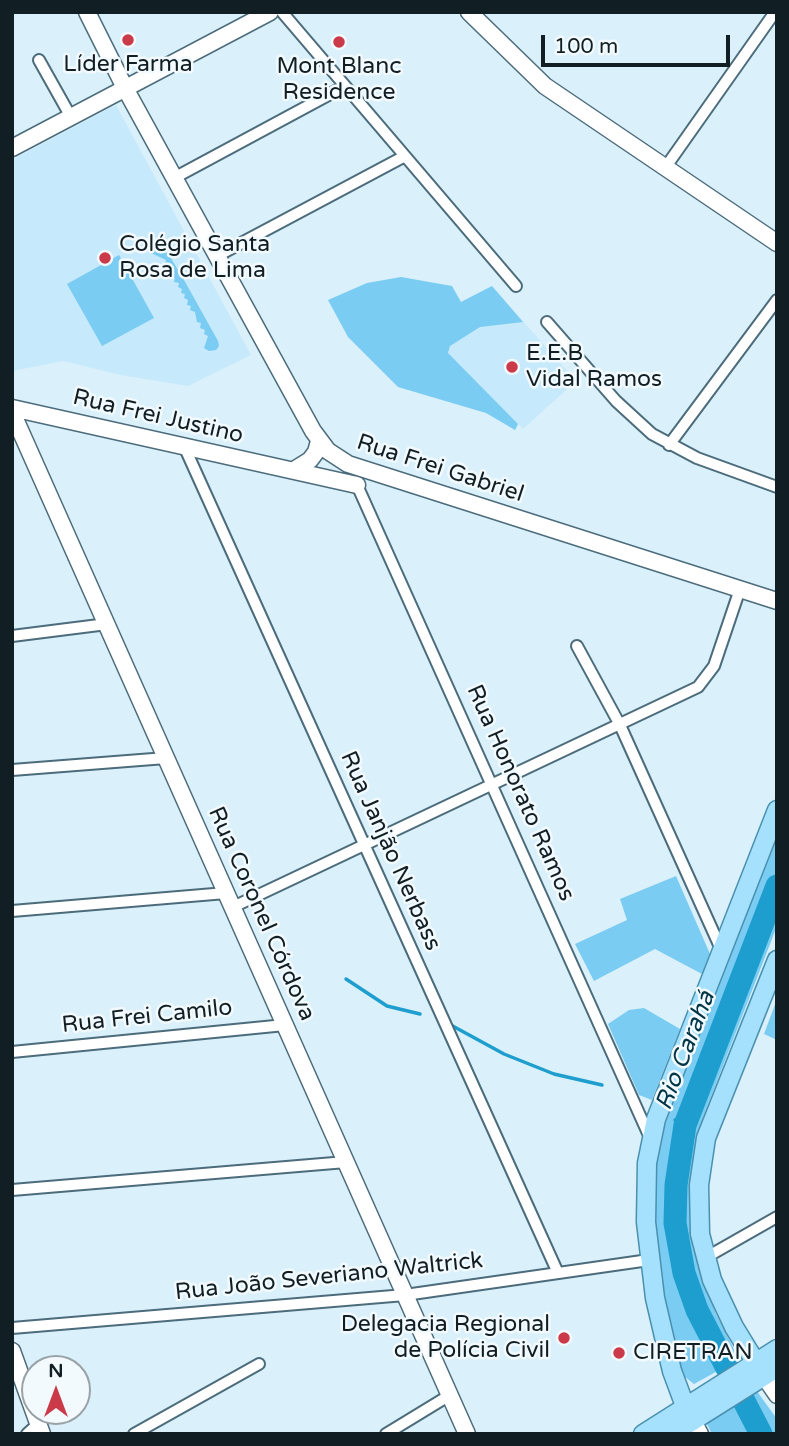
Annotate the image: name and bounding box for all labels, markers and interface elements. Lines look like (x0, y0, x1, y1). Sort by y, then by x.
scale bar (544, 21, 733, 65)
marker: Líder Farma (120, 32, 136, 48)
marker: Mont Blanc Residence (331, 34, 347, 50)
text: 100 m (554, 34, 618, 59)
place label: Líder Farma (63, 51, 193, 79)
place label: Mont Blanc Residence (276, 53, 402, 107)
place label: Colégio Santa Rosa de Lima (119, 231, 270, 285)
marker: Colégio Santa Rosa de Lima (97, 250, 113, 266)
place label: E.E.B Vidal Ramos (526, 340, 662, 394)
marker: E.E.B Vidal Ramos (504, 359, 520, 375)
street label: Rua Frei Justino (70, 384, 246, 450)
street label: Rua Frei Gabriel (353, 429, 527, 509)
street label: Rua Honorato Ramos (460, 681, 580, 905)
street label: Rua Janjão Nerbass (334, 747, 446, 955)
street label: Rua Coronel Córdova (201, 803, 321, 1025)
water label: Rio Carahá (650, 988, 722, 1114)
street label: Rua Frei Camilo (60, 994, 234, 1040)
street label: Rua João Severiano Waltrick (174, 1247, 484, 1307)
place label: Delegacia Regional de Polícia Civil (341, 1311, 550, 1365)
marker: Delegacia Regional de Polícia Civil (556, 1330, 572, 1346)
place label: CIRETRAN (633, 1339, 753, 1367)
marker: CIRETRAN (611, 1345, 627, 1361)
north arrow (21, 1355, 91, 1425)
text: N (48, 1360, 64, 1382)

